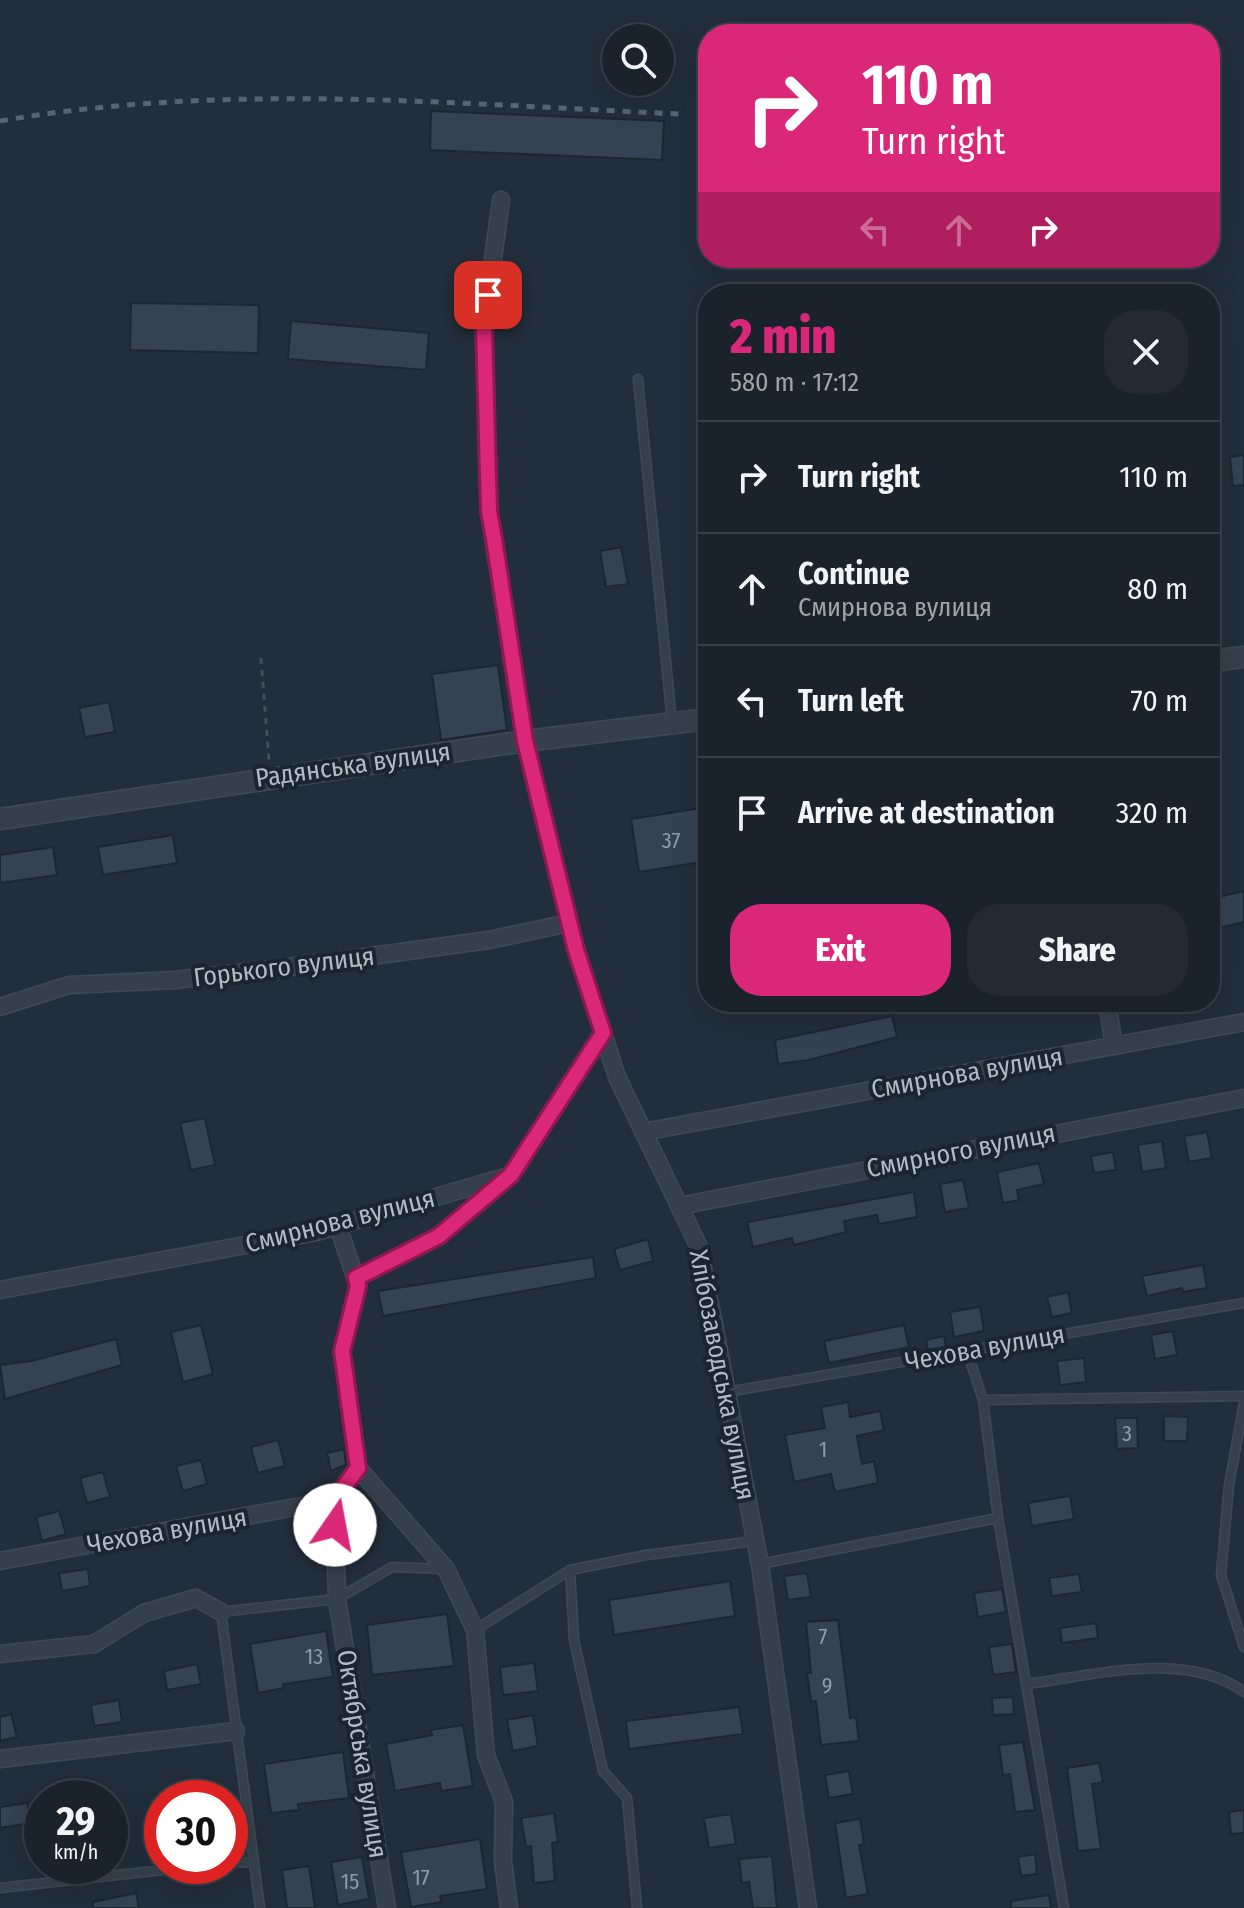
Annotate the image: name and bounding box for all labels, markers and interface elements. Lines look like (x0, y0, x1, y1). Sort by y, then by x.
map controls (602, 24, 674, 96)
button: search (602, 24, 674, 96)
text: 110 m (862, 52, 993, 119)
icon: right (730, 56, 834, 160)
text: Turn right (862, 120, 1005, 164)
icon: left (853, 208, 897, 252)
icon: ahead (937, 208, 981, 252)
icon: right (1021, 208, 1065, 252)
pin (454, 261, 522, 329)
icon: arrive (466, 273, 510, 317)
text: 2 min (730, 308, 836, 366)
button: close (1104, 310, 1188, 394)
text: 580 m · 17:12 (730, 367, 859, 398)
icon: right (730, 455, 774, 499)
text: Turn right (798, 459, 920, 495)
text: 110 m (1119, 459, 1188, 495)
text: Continue (798, 556, 910, 592)
icon: ahead (730, 567, 774, 611)
text: 80 m (1127, 571, 1188, 607)
text: Смирнова вулиця (798, 592, 992, 623)
icon: left (730, 679, 774, 723)
text: Turn left (798, 683, 904, 719)
text: 70 m (1130, 683, 1188, 719)
street label: Радянська вулиця (253, 736, 453, 794)
icon: arrive (730, 791, 774, 835)
text: Arrive at destination (798, 795, 1055, 831)
text: 320 m (1116, 795, 1188, 831)
house number: 37 (662, 827, 680, 854)
button: Exit (730, 904, 951, 996)
button: Share (967, 904, 1188, 996)
street label: Горького вулиця (192, 941, 376, 993)
street label: Смирнова вулиця (869, 1041, 1065, 1105)
street label: Смирного вулиця (864, 1118, 1058, 1184)
street label: Смирнова вулиця (242, 1182, 438, 1260)
street label: Хлібозаводська вулиця (683, 1247, 761, 1503)
street label: Чехова вулиця (903, 1319, 1067, 1377)
house number: 3 (1122, 1420, 1132, 1447)
house number: 1 (819, 1436, 827, 1463)
position arrow (293, 1483, 377, 1567)
street label: Чехова вулиця (85, 1502, 249, 1560)
house number: 7 (819, 1623, 828, 1650)
house number: 13 (305, 1643, 323, 1670)
street label: Октябрська вулиця (330, 1648, 394, 1860)
house number: 9 (822, 1672, 832, 1699)
speed limit sign: 30 (144, 1780, 248, 1884)
text: 29 (56, 1798, 95, 1846)
text: km/h (54, 1840, 98, 1864)
house number: 17 (412, 1864, 430, 1891)
house number: 15 (341, 1868, 359, 1895)

